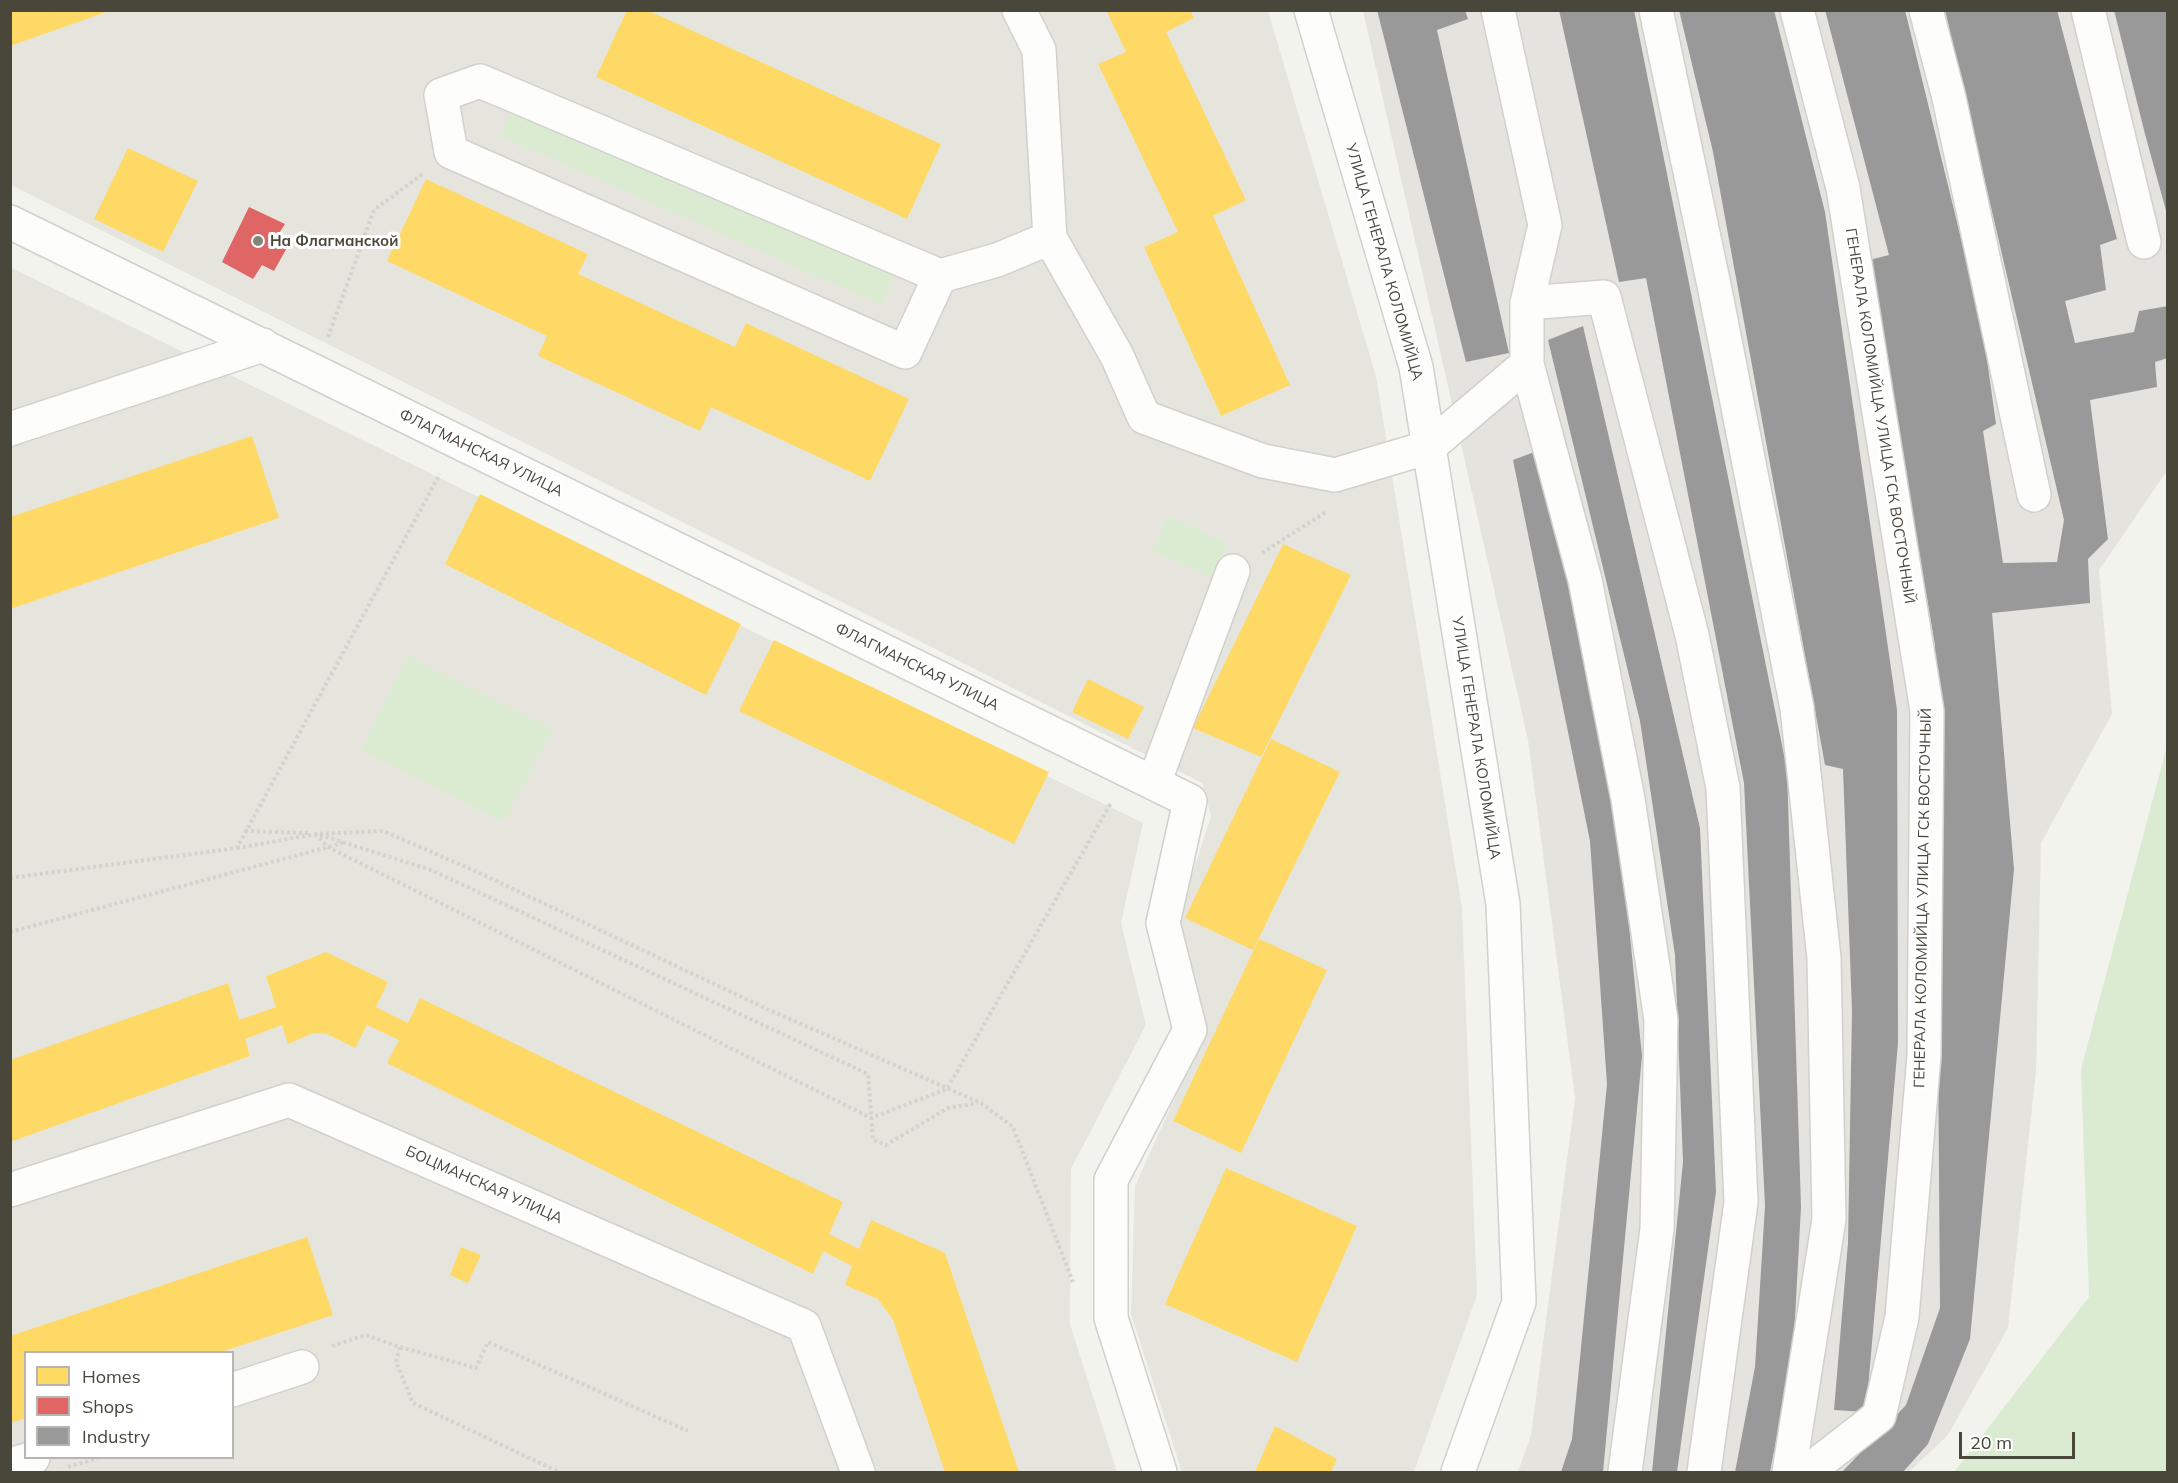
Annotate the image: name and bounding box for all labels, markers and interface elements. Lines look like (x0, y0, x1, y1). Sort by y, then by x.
street label: УЛИЦА ГЕНЕРАЛА КОЛОМИЙЦА (1341, 141, 1427, 383)
street label: ГЕНЕРАЛА КОЛОМИЙЦА УЛИЦА ГСК ВОСТОЧНЫЙ (1841, 227, 1919, 605)
place label: На Флагманской (270, 232, 398, 250)
marker: На Флагманской (251, 234, 265, 248)
street label: ФЛАГМАНСКАЯ УЛИЦА (396, 405, 566, 501)
street label: УЛИЦА ГЕНЕРАЛА КОЛОМИЙЦА (1448, 615, 1504, 861)
street label: ФЛАГМАНСКАЯ УЛИЦА (832, 619, 1002, 715)
street label: ГЕНЕРАЛА КОЛОМИЙЦА УЛИЦА ГСК ВОСТОЧНЫЙ (1911, 708, 1935, 1088)
street label: БОЦМАНСКАЯ УЛИЦА (403, 1142, 565, 1228)
legend (24, 1351, 234, 1459)
text: Homes (82, 1365, 141, 1388)
text: Shops (82, 1395, 134, 1418)
scale bar (1962, 1420, 2078, 1458)
text: Industry (82, 1425, 150, 1448)
text: 20 m (1970, 1431, 2012, 1454)

